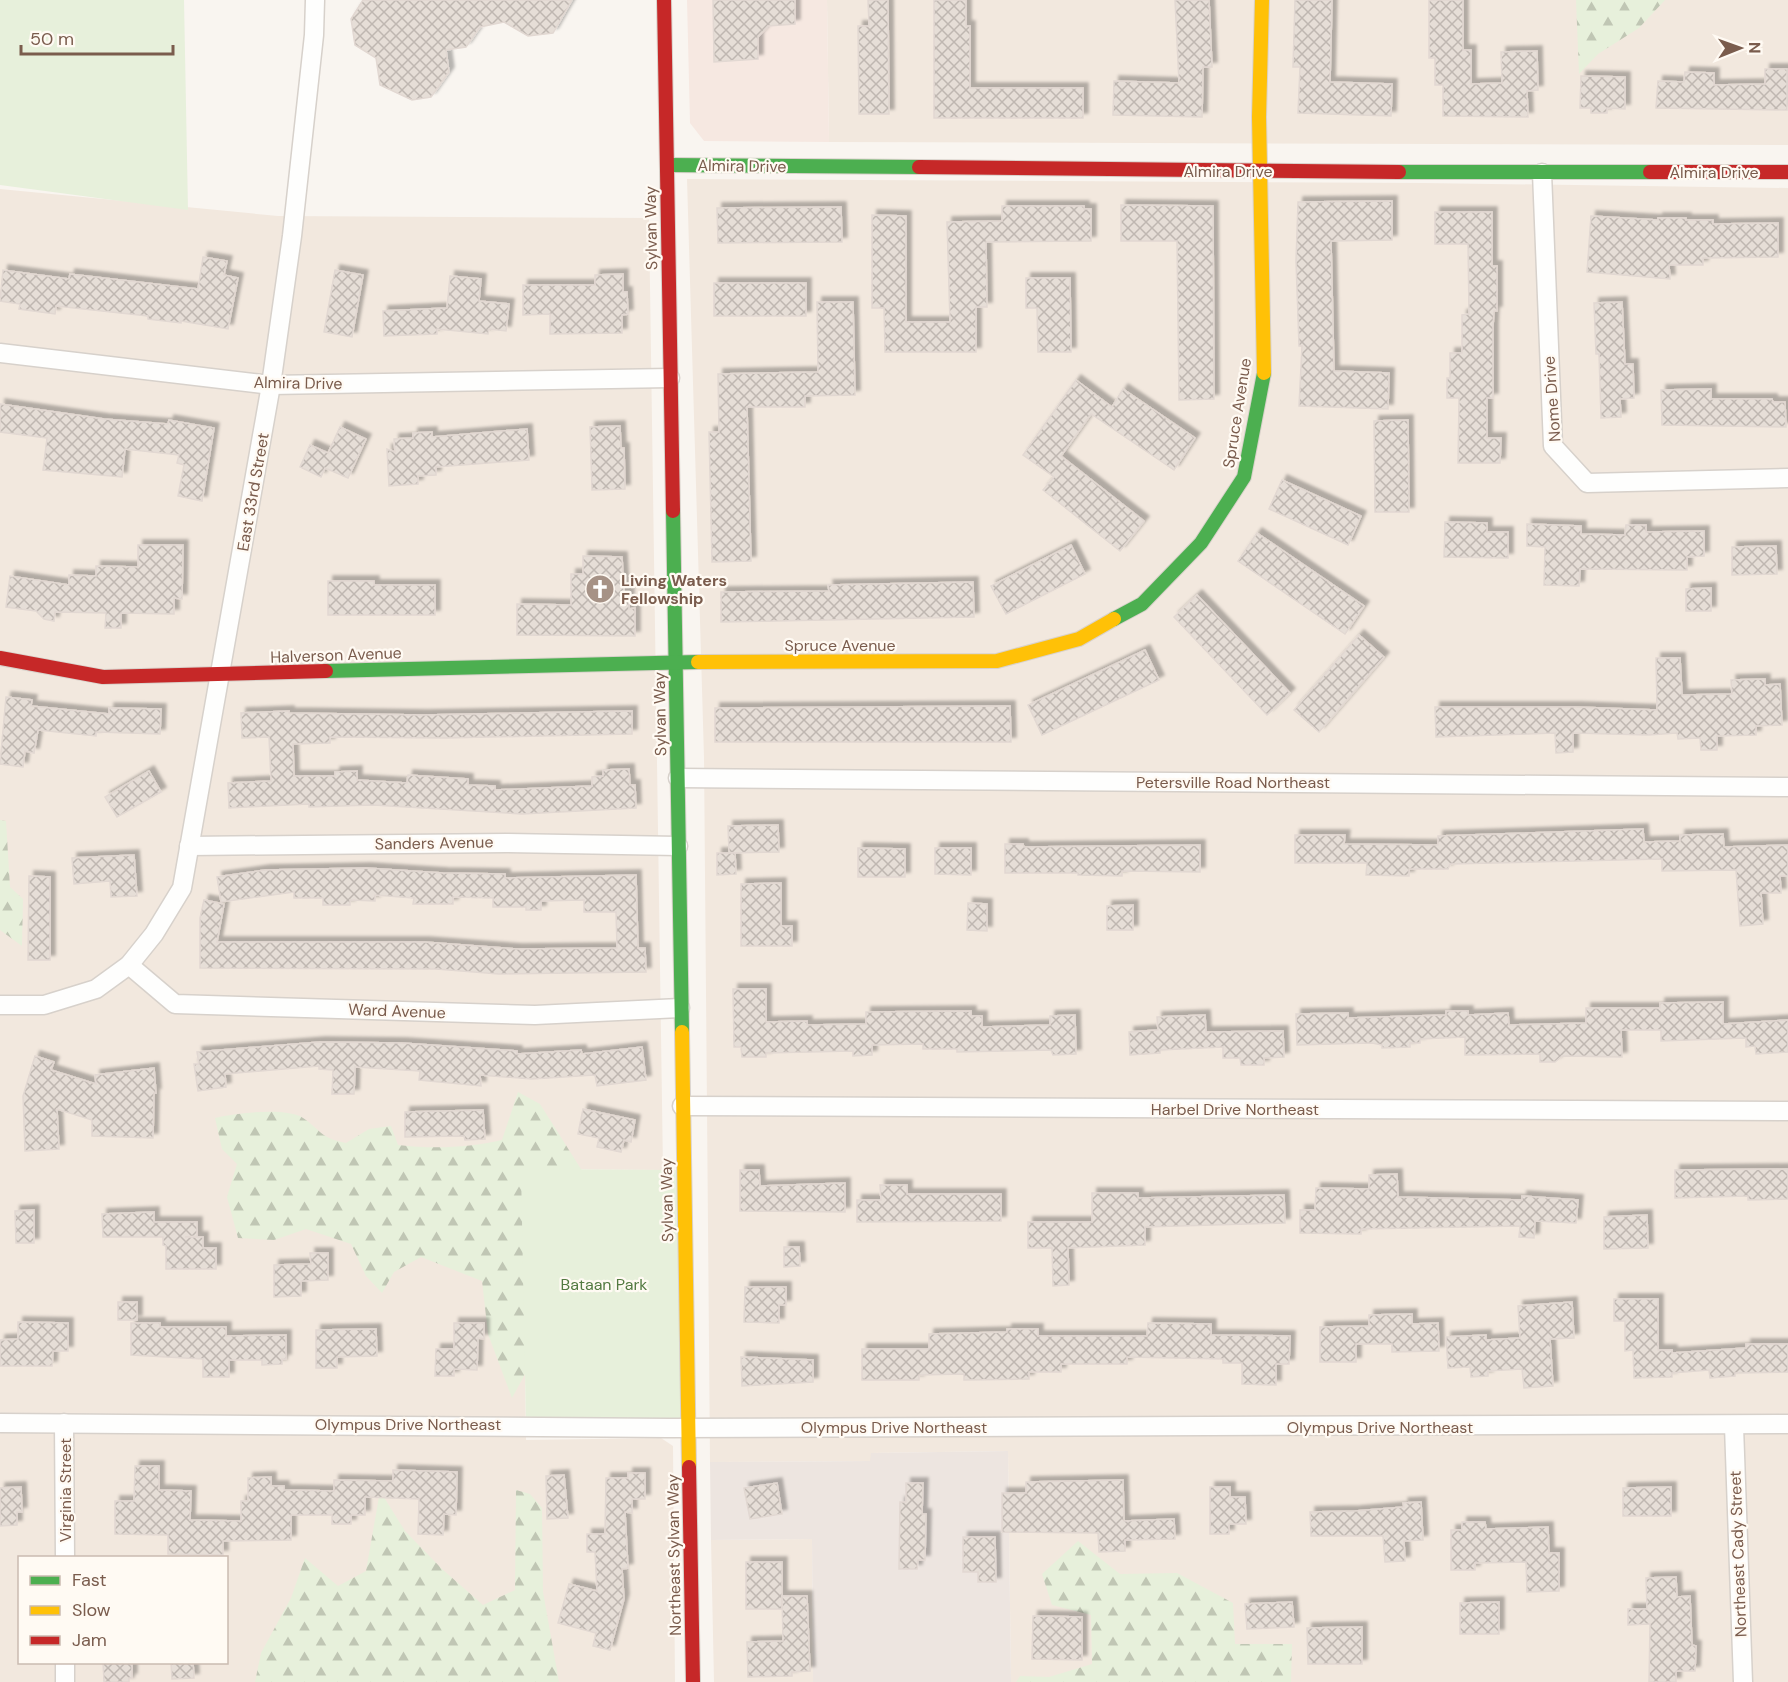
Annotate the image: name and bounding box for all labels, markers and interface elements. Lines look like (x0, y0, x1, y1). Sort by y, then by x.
scale bar (21, 18, 172, 56)
north arrow (1710, 18, 1770, 78)
text: 50 m (30, 27, 74, 51)
text: N (1744, 42, 1765, 54)
street label: Almira Drive (697, 155, 787, 177)
street label: Almira Drive (1183, 161, 1273, 182)
street label: Almira Drive (1669, 162, 1759, 183)
street label: Sylvan Way (640, 186, 662, 270)
street label: Nome Drive (1539, 355, 1565, 443)
street label: Spruce Avenue (1218, 356, 1256, 470)
street label: Almira Drive (253, 372, 343, 394)
street label: East 33rd Street (232, 431, 274, 553)
place label: Living Waters Fellowship (621, 570, 727, 609)
church icon: Living Waters Fellowship (584, 573, 616, 605)
street label: Spruce Avenue (784, 635, 896, 656)
street label: Halverson Avenue (270, 642, 402, 668)
street label: Sylvan Way (649, 672, 671, 756)
street label: Petersville Road Northeast (1136, 772, 1330, 793)
street label: Sanders Avenue (374, 831, 494, 855)
street label: Ward Avenue (348, 999, 446, 1023)
street label: Harbel Drive Northeast (1151, 1099, 1319, 1120)
street label: Sylvan Way (656, 1158, 678, 1242)
park label: Bataan Park (561, 1274, 647, 1295)
street label: Olympus Drive Northeast (315, 1414, 501, 1435)
street label: Olympus Drive Northeast (801, 1417, 987, 1438)
street label: Olympus Drive Northeast (1287, 1417, 1473, 1438)
street label: Virginia Street (55, 1438, 76, 1542)
street label: Northeast Cady Street (1725, 1470, 1751, 1638)
street label: Northeast Sylvan Way (662, 1474, 686, 1636)
legend (18, 1556, 228, 1664)
text: Fast (72, 1568, 107, 1592)
text: Slow (72, 1598, 111, 1622)
text: Jam (72, 1628, 107, 1652)

